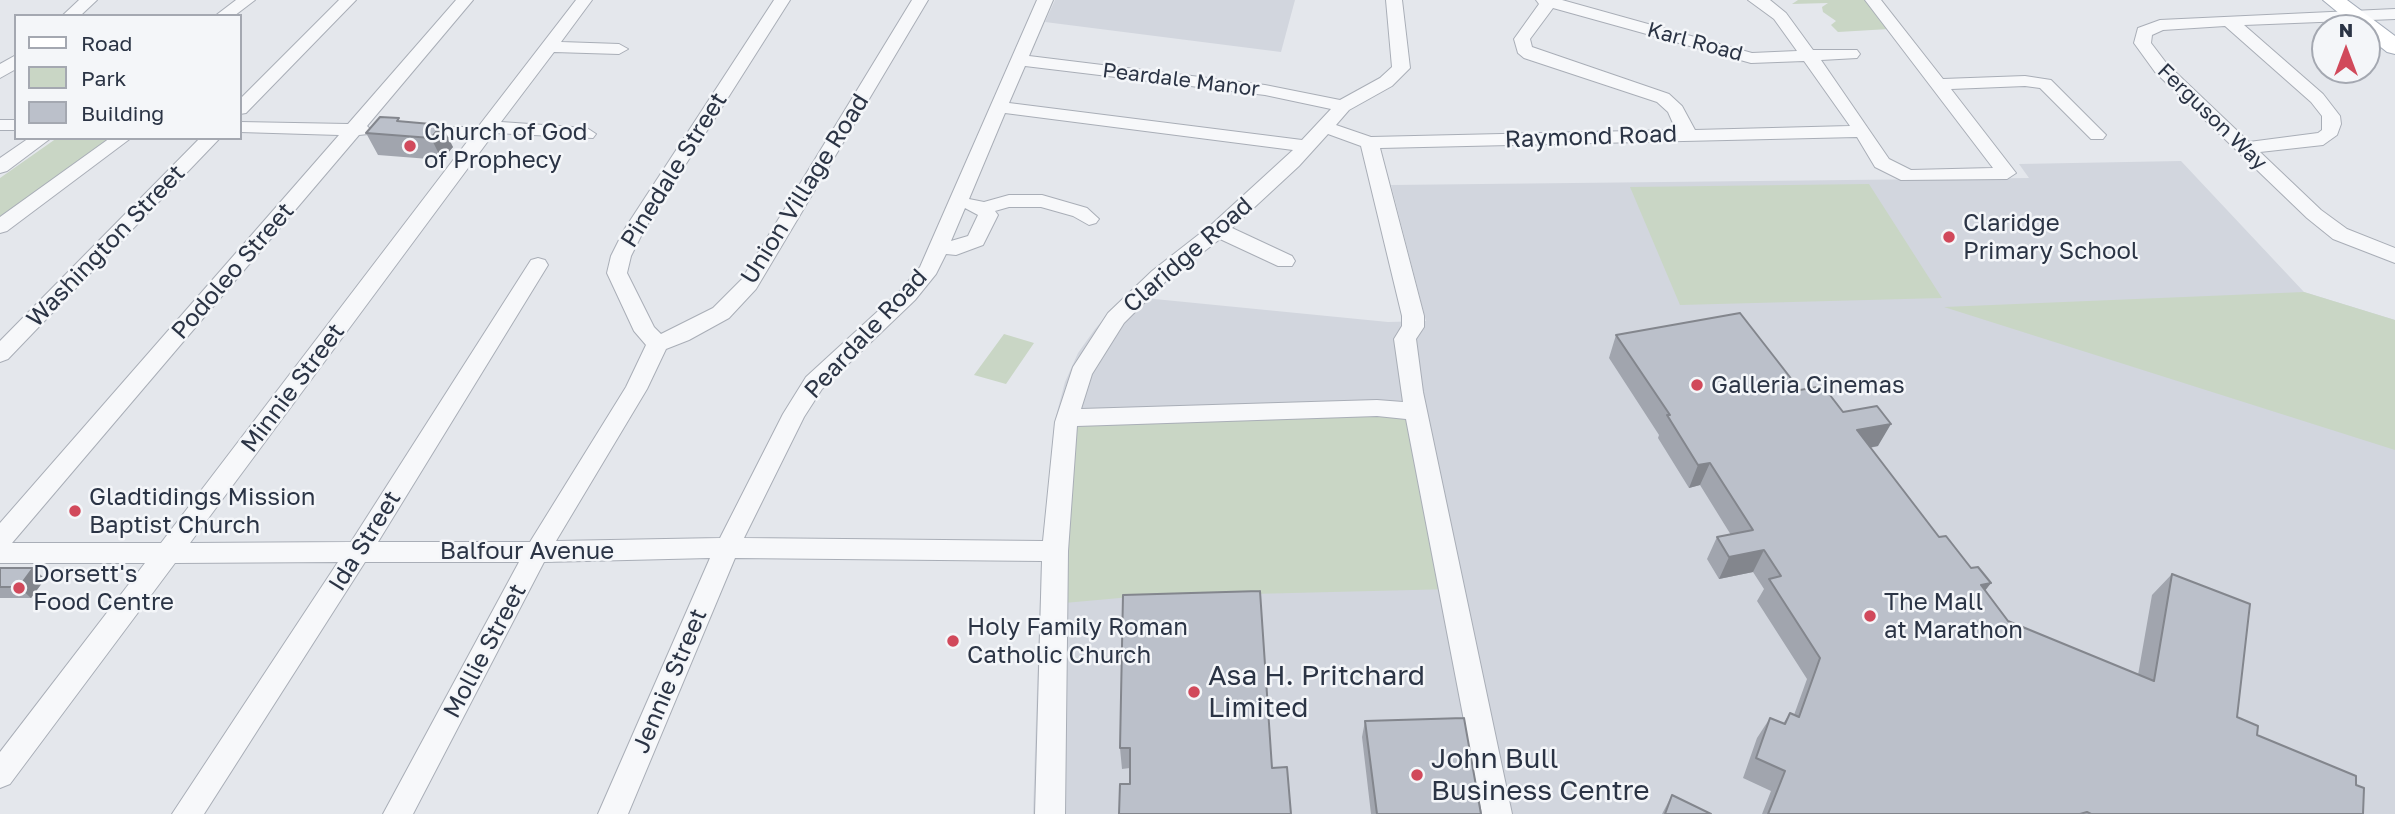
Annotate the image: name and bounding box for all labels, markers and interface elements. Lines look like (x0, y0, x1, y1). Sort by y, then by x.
legend (14, 14, 242, 140)
north arrow (2311, 14, 2381, 84)
street label: Karl Road (1645, 17, 1745, 67)
text: N (2339, 18, 2353, 41)
text: Road (81, 30, 132, 56)
street label: Peardale Manor (1101, 58, 1261, 102)
street label: Ferguson Way (2152, 58, 2272, 176)
text: Park (81, 65, 126, 91)
street label: Pinedale Street (615, 87, 733, 253)
street label: Union Village Road (735, 89, 875, 289)
text: Building (81, 100, 164, 126)
place label: Church of God of Prophecy (424, 118, 588, 174)
street label: Raymond Road (1504, 120, 1678, 154)
marker: Church of God of Prophecy (402, 138, 418, 154)
street label: Washington Street (21, 159, 191, 333)
street label: Claridge Road (1118, 191, 1258, 319)
street label: Podoleo Street (166, 197, 300, 345)
place label: Claridge Primary School (1963, 209, 2139, 265)
marker: Claridge Primary School (1941, 229, 1957, 245)
street label: Peardale Road (799, 263, 933, 405)
street label: Minnie Street (235, 318, 351, 458)
place label: Galleria Cinemas (1711, 371, 1905, 399)
marker: Galleria Cinemas (1689, 377, 1705, 393)
place label: Gladtidings Mission Baptist Church (89, 483, 315, 539)
street label: Ida Street (323, 485, 407, 597)
marker: Gladtidings Mission Baptist Church (67, 503, 83, 519)
street label: Balfour Avenue (440, 537, 614, 565)
place label: Dorsett's Food Centre (33, 560, 174, 616)
street label: Mollie Street (438, 579, 532, 723)
marker: Dorsett's Food Centre (11, 580, 27, 596)
place label: The Mall at Marathon (1884, 588, 2023, 644)
street label: Jennie Street (627, 604, 713, 758)
marker: The Mall at Marathon (1862, 608, 1878, 624)
place label: Holy Family Roman Catholic Church (967, 613, 1188, 669)
marker: Holy Family Roman Catholic Church (945, 633, 961, 649)
place label: Asa H. Pritchard Limited (1208, 659, 1425, 725)
marker: Asa H. Pritchard Limited (1186, 684, 1202, 700)
place label: John Bull Business Centre (1431, 742, 1649, 808)
marker: John Bull Business Centre (1409, 767, 1425, 783)

